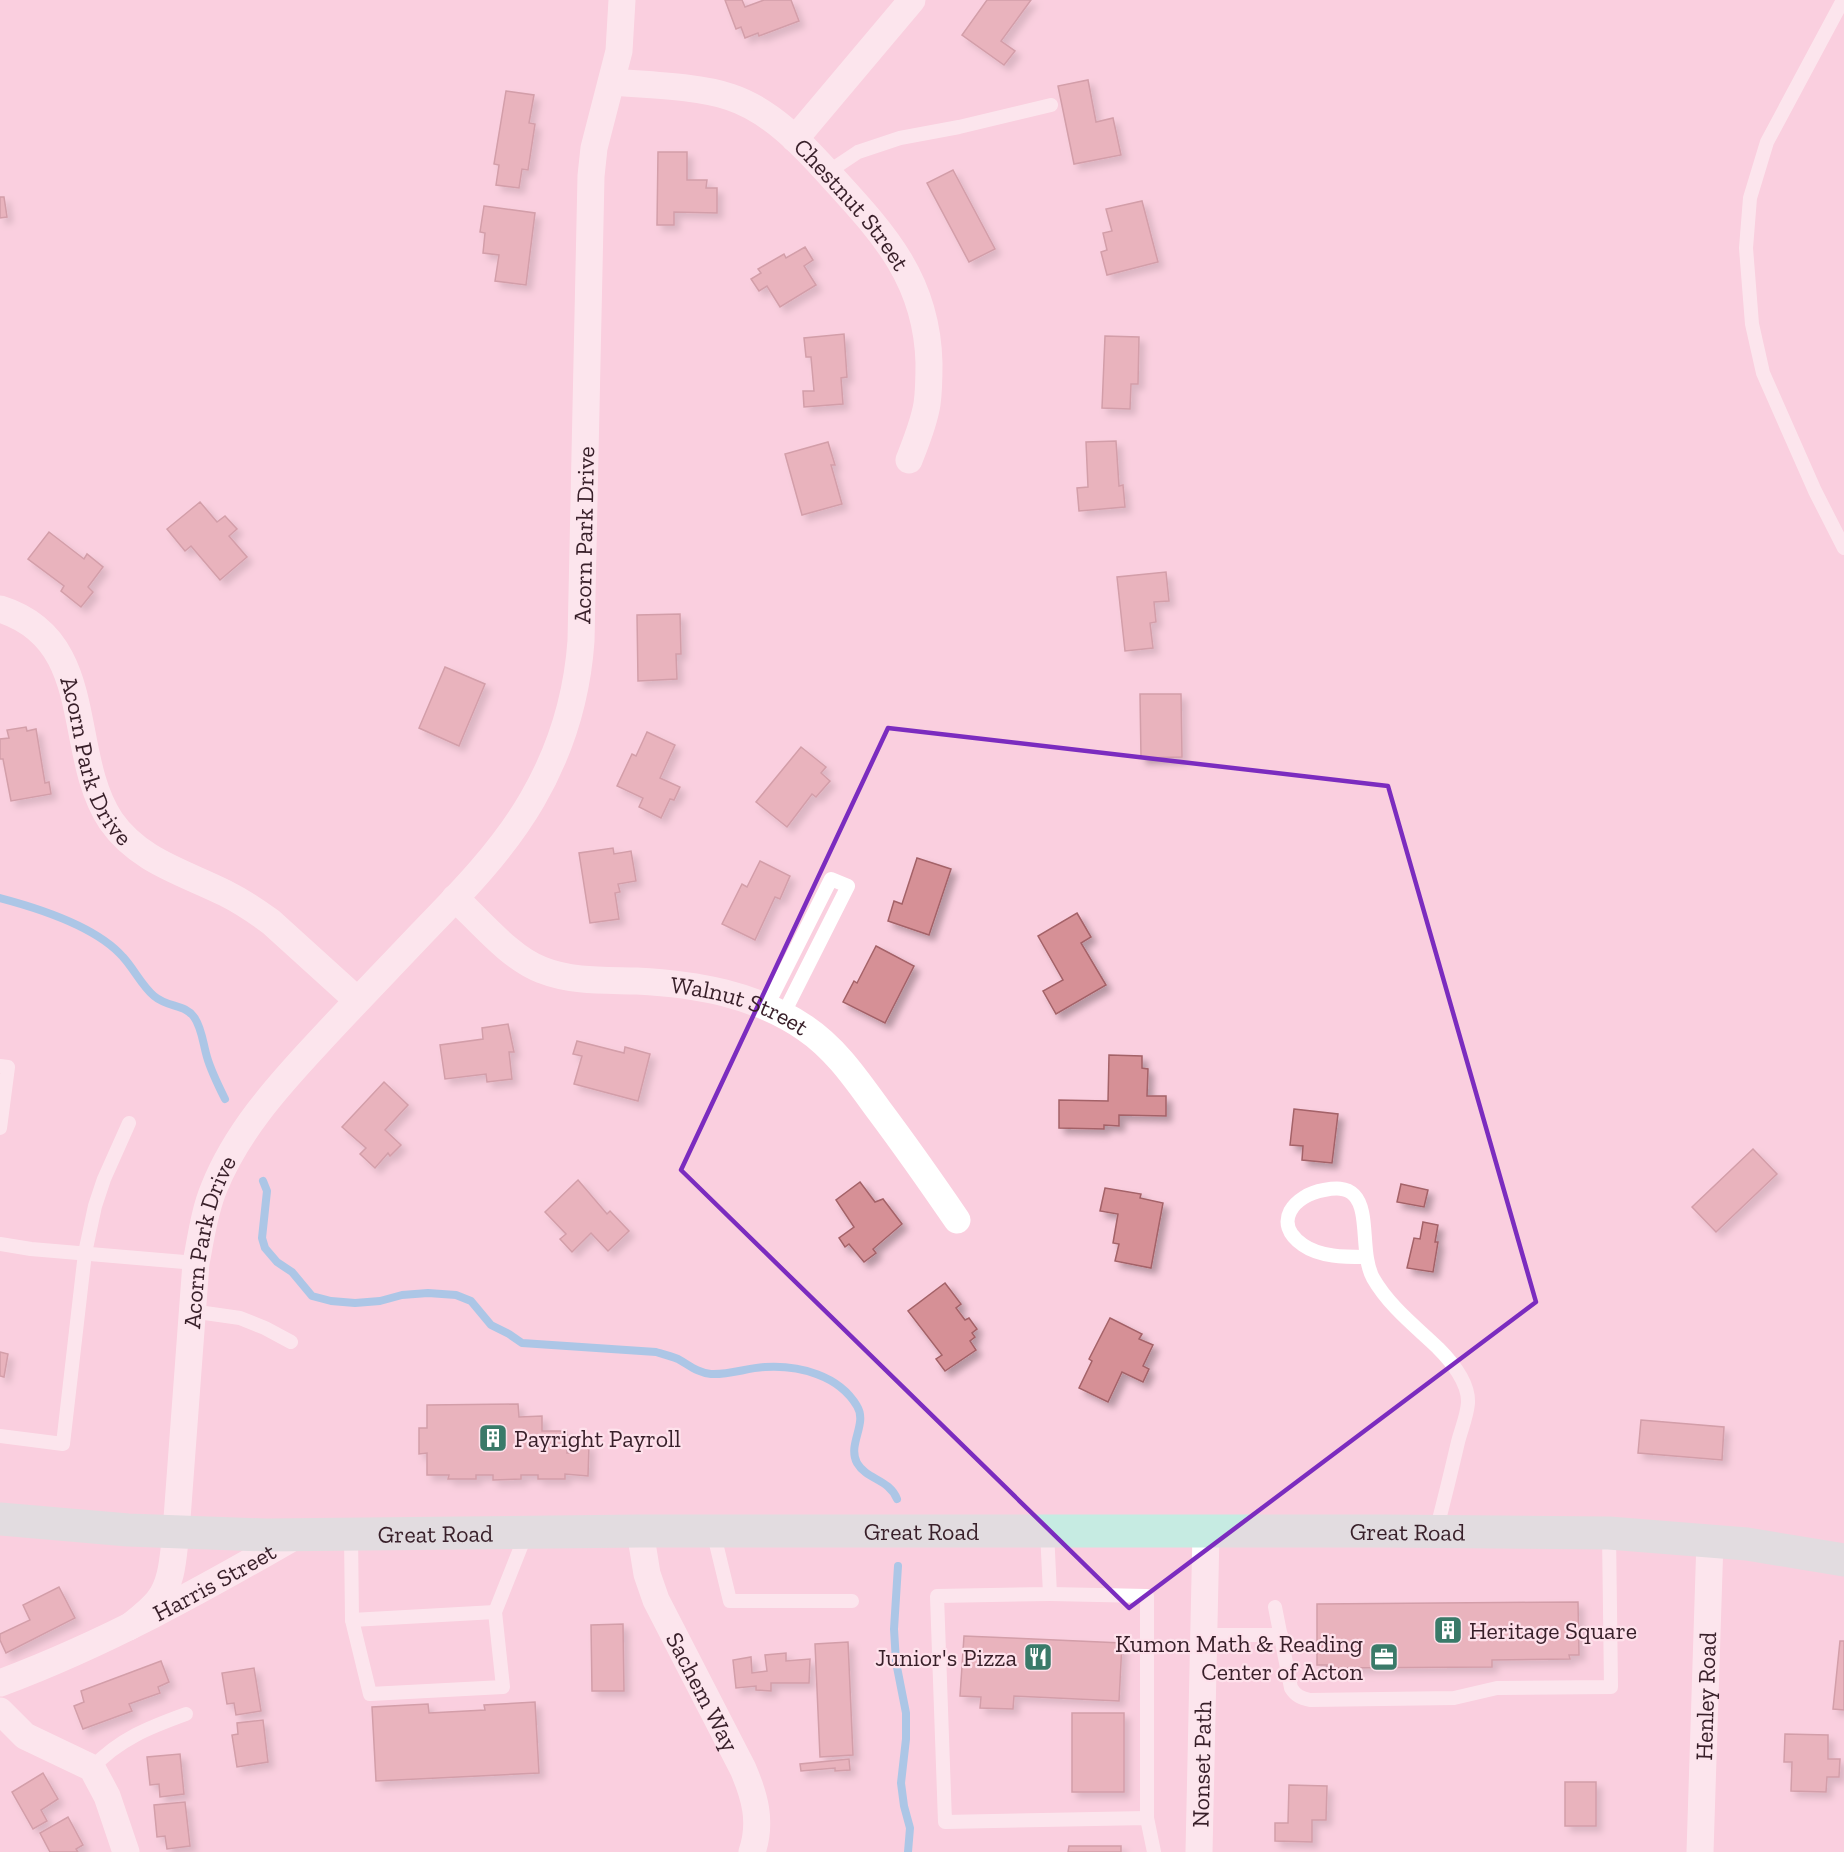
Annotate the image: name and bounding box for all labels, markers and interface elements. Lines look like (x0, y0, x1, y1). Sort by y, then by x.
street label: Chestnut Street (788, 132, 916, 275)
street label: Acorn Park Drive (567, 446, 600, 624)
street label: Acorn Park Drive (55, 672, 139, 851)
street label: Walnut Street (669, 969, 814, 1041)
street label: Acorn Park Drive (177, 1150, 242, 1330)
building icon: Payright Payroll (477, 1422, 509, 1454)
place label: Payright Payroll (514, 1424, 681, 1453)
street label: Great Road (864, 1517, 979, 1546)
street label: Great Road (1350, 1517, 1465, 1546)
street label: Great Road (378, 1518, 493, 1548)
street label: Harris Street (148, 1536, 281, 1627)
building icon: Heritage Square (1432, 1614, 1464, 1646)
place label: Heritage Square (1469, 1616, 1637, 1645)
street label: Sachem Way (660, 1627, 746, 1757)
place label: Kumon Math & Reading Center of Acton (1115, 1629, 1363, 1686)
street label: Henley Road (1688, 1631, 1722, 1761)
restaurant icon: Junior's Pizza (1022, 1641, 1054, 1673)
office icon: Kumon Math & Reading Center of Acton (1368, 1641, 1400, 1673)
place label: Junior's Pizza (875, 1643, 1017, 1672)
street label: Nonset Path (1185, 1700, 1217, 1828)

